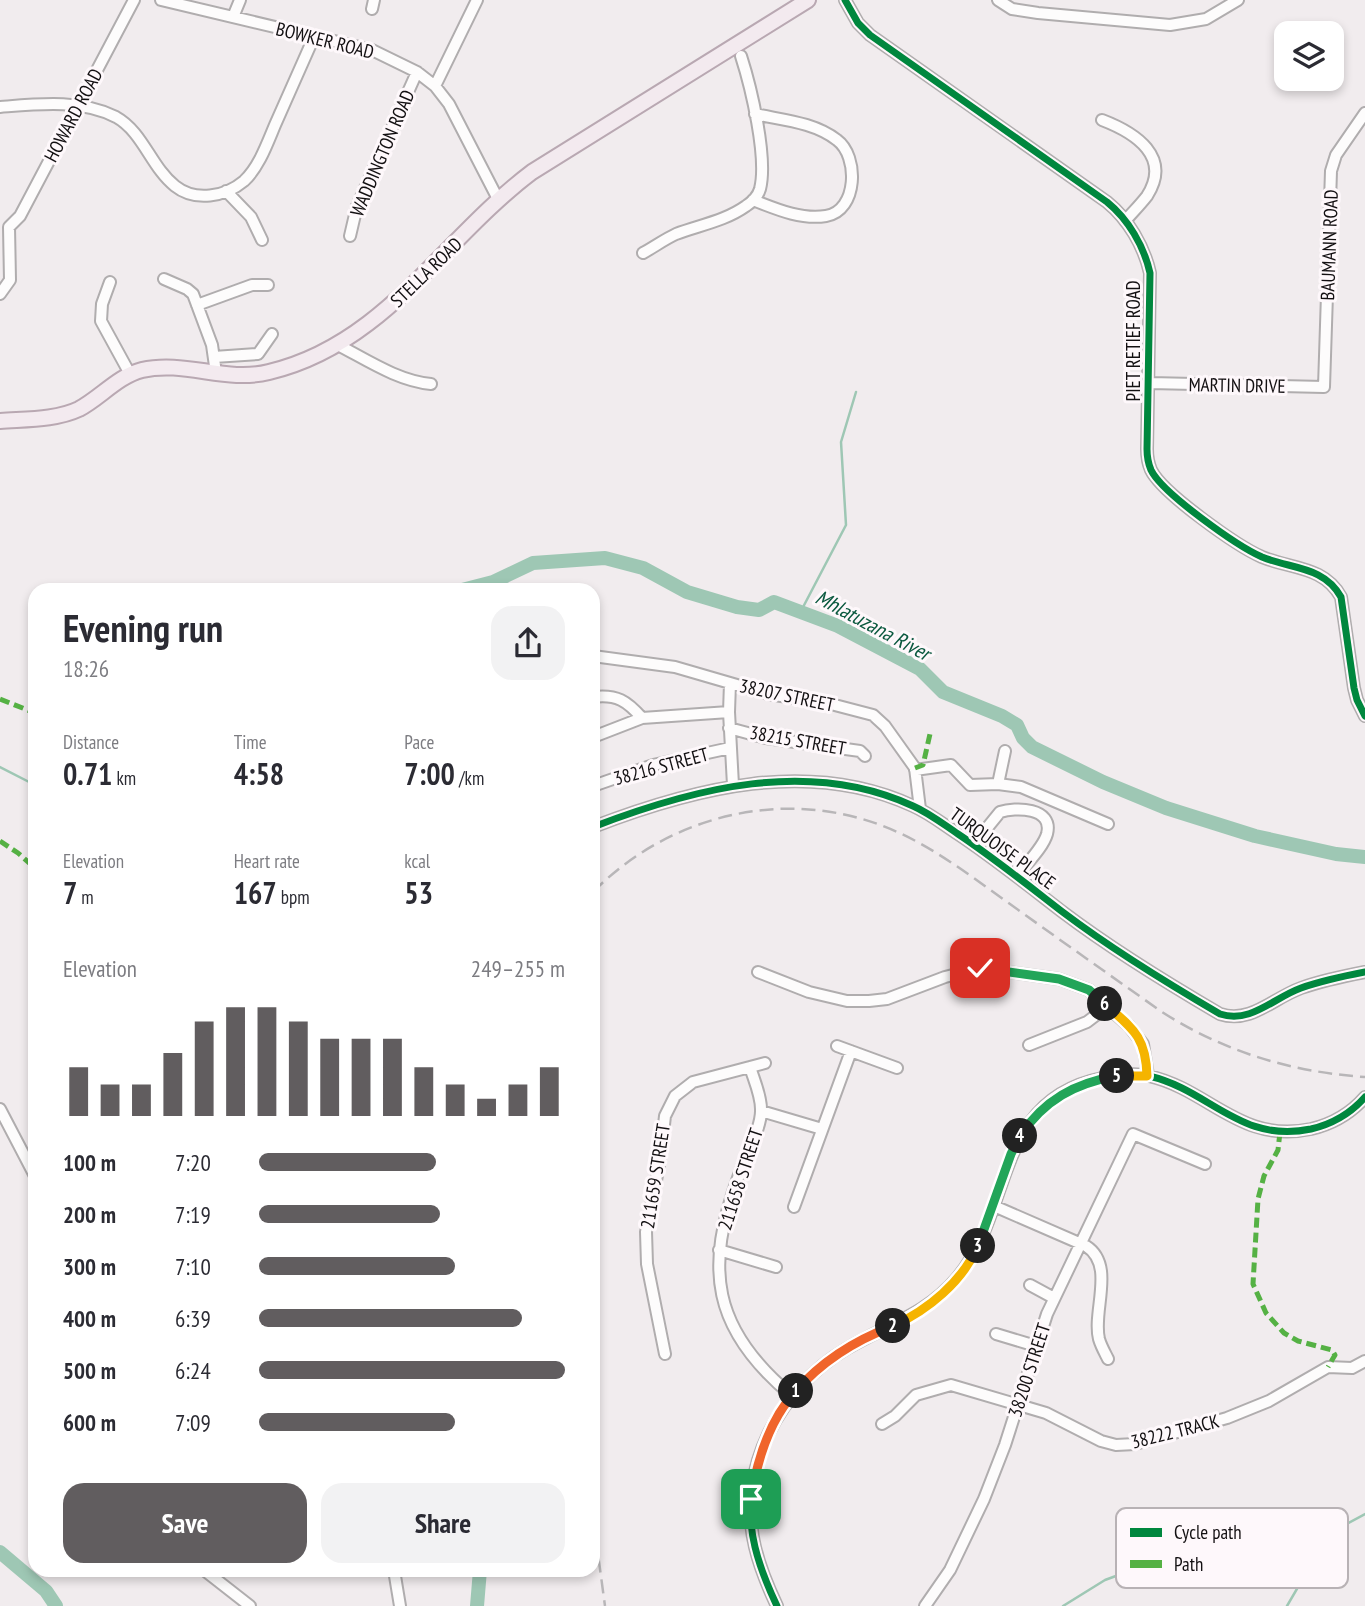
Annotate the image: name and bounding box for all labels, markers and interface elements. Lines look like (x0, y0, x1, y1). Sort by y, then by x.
street label: BOWKER ROAD (274, 16, 376, 64)
map controls (1274, 21, 1344, 91)
button: layers (1274, 21, 1344, 91)
street label: HOWARD ROAD (38, 64, 108, 166)
street label: WADDINGTON ROAD (345, 86, 419, 220)
street label: BAUMANN ROAD (1315, 189, 1343, 301)
street label: STELLA ROAD (385, 232, 467, 312)
street label: PIET RETIEF ROAD (1121, 281, 1145, 401)
street label: MARTIN DRIVE (1188, 372, 1286, 398)
water label: Mhlatuzana River (811, 583, 938, 668)
text: Evening run (63, 603, 223, 652)
button: share (491, 606, 565, 680)
text: 18:26 (63, 654, 109, 683)
street label: 38207 STREET (737, 673, 837, 717)
street label: 38215 STREET (748, 720, 848, 760)
text: Distance (63, 730, 119, 754)
text: Time (234, 730, 267, 754)
text: Pace (404, 730, 434, 754)
street label: 38216 STREET (611, 742, 712, 790)
text: 0.71 (63, 754, 112, 793)
text: 4:58 (234, 754, 284, 793)
text: 7:00 (404, 754, 455, 793)
text: km (112, 766, 136, 790)
text: /km (455, 766, 484, 790)
street label: TURQUOISE PLACE (946, 802, 1060, 894)
text: Elevation (63, 849, 124, 873)
text: Heart rate (234, 849, 300, 873)
text: kcal (404, 849, 430, 873)
text: 7 (63, 873, 77, 912)
text: 167 (234, 873, 277, 912)
text: 53 (404, 873, 433, 912)
text: m (77, 885, 94, 909)
text: bpm (277, 885, 310, 909)
pin (950, 938, 1010, 998)
icon: check (961, 949, 999, 987)
text: Elevation (63, 954, 137, 983)
text: 249–255 m (471, 954, 565, 983)
pin: 6 (1088, 986, 1122, 1021)
text: 6 (1100, 991, 1109, 1015)
pin: 5 (1100, 1058, 1134, 1094)
text: 5 (1112, 1063, 1121, 1087)
pin: 4 (1002, 1118, 1038, 1154)
street label: 211659 STREET (635, 1121, 675, 1230)
text: 4 (1015, 1123, 1024, 1147)
street label: 211658 STREET (712, 1124, 768, 1233)
text: 100 m (63, 1148, 116, 1177)
text: 7:20 (175, 1148, 211, 1177)
text: 200 m (63, 1200, 116, 1229)
text: 7:19 (175, 1200, 211, 1229)
pin: 3 (960, 1228, 996, 1264)
text: 3 (973, 1233, 982, 1257)
text: 300 m (63, 1252, 116, 1281)
text: 7:10 (175, 1252, 211, 1281)
text: 400 m (63, 1304, 116, 1333)
text: 6:39 (175, 1304, 211, 1333)
pin: 2 (876, 1308, 910, 1344)
text: 2 (888, 1313, 897, 1337)
street label: 38200 STREET (1003, 1320, 1056, 1420)
text: 500 m (63, 1356, 116, 1385)
text: 6:24 (175, 1356, 211, 1385)
pin: 1 (778, 1374, 814, 1408)
text: 1 (791, 1378, 800, 1402)
text: 600 m (63, 1408, 116, 1437)
text: 7:09 (175, 1408, 211, 1437)
street label: 38222 TRACK (1128, 1408, 1222, 1454)
pin (721, 1469, 781, 1529)
icon: arrive (732, 1480, 770, 1518)
button: Save (63, 1483, 307, 1563)
button: Share (321, 1483, 565, 1563)
legend (1116, 1508, 1348, 1588)
text: Cycle path (1174, 1520, 1242, 1544)
text: Path (1174, 1552, 1203, 1576)

